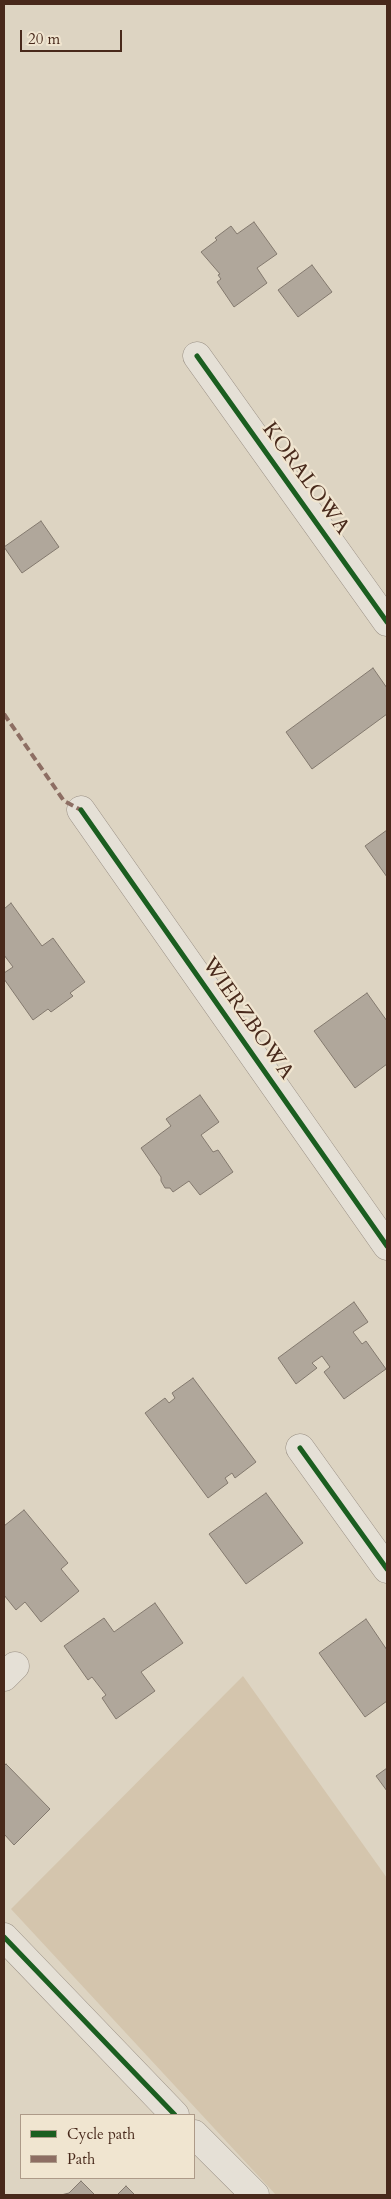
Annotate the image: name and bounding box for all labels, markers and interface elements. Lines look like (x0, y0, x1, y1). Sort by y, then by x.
scale bar (22, 20, 125, 52)
text: 20 m (28, 29, 60, 49)
street label: KORALOWA (256, 418, 354, 540)
street label: WIERZBOWA (196, 953, 298, 1085)
legend (20, 2114, 195, 2179)
text: Cycle path (67, 2124, 135, 2144)
text: Path (67, 2149, 95, 2169)

